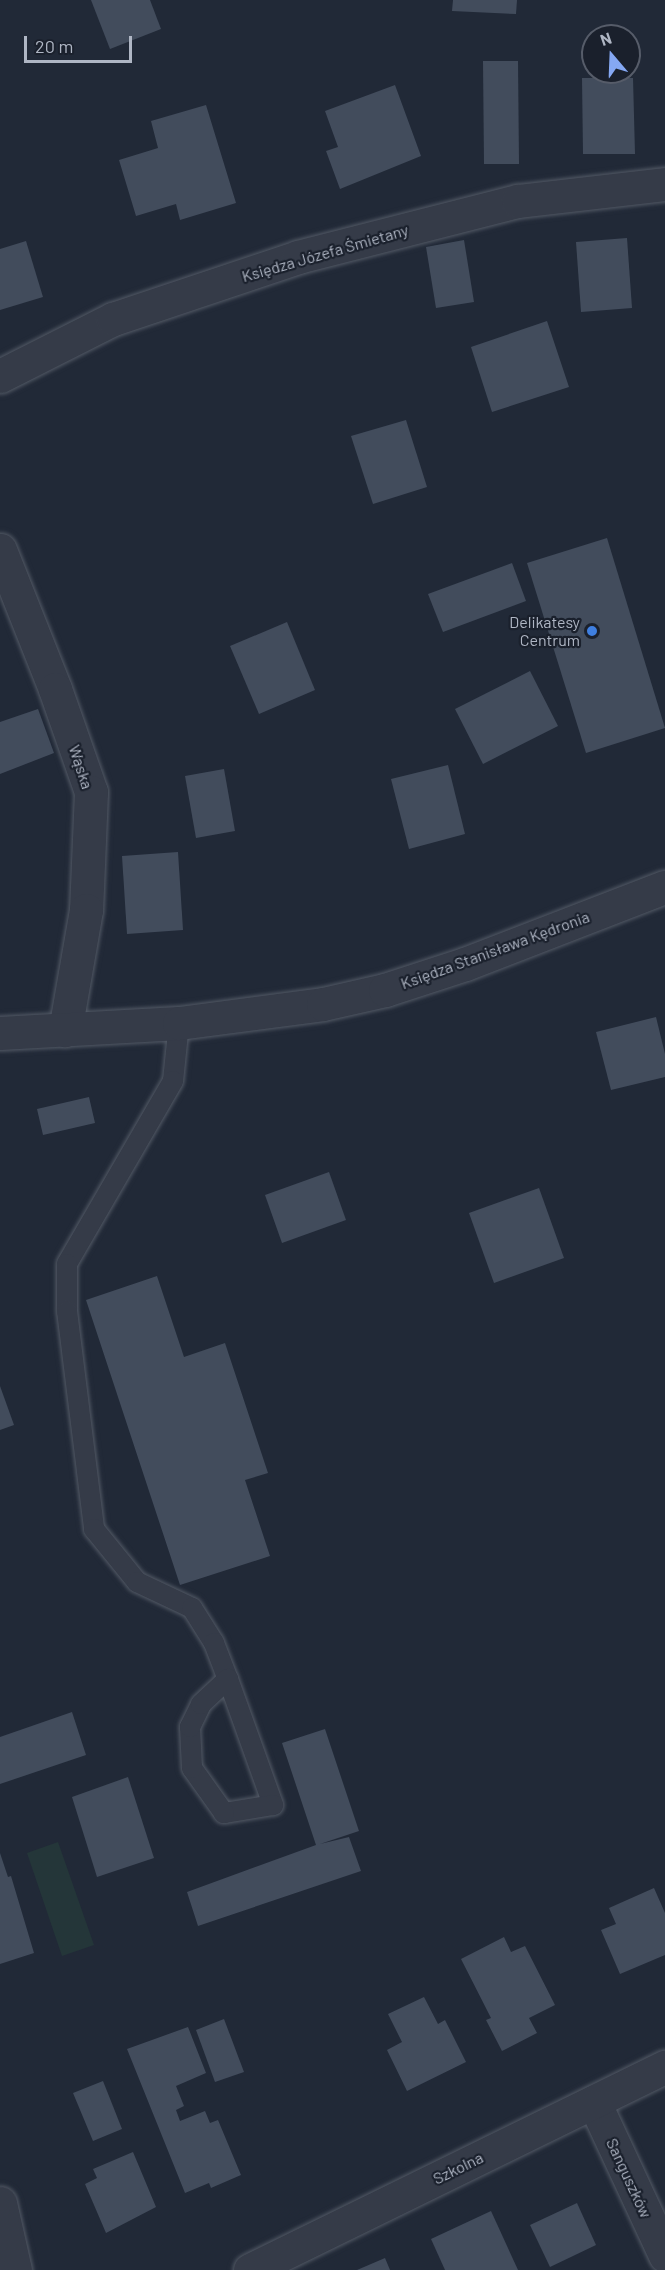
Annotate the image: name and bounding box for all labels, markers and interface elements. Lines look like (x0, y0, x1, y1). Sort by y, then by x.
scale bar (27, 24, 135, 62)
north arrow (581, 24, 641, 84)
text: N (597, 28, 614, 49)
text: 20 m (35, 35, 73, 57)
street label: Księdza Józefa Śmietany (240, 220, 410, 286)
place label: Delikatesy Centrum (509, 612, 580, 650)
marker: Delikatesy Centrum (585, 624, 599, 638)
street label: Wąska (65, 743, 97, 791)
street label: Księdza Stanisława Kędronia (398, 907, 592, 993)
street label: Sanguszków (602, 2135, 656, 2221)
street label: Szkolna (430, 2148, 486, 2188)

